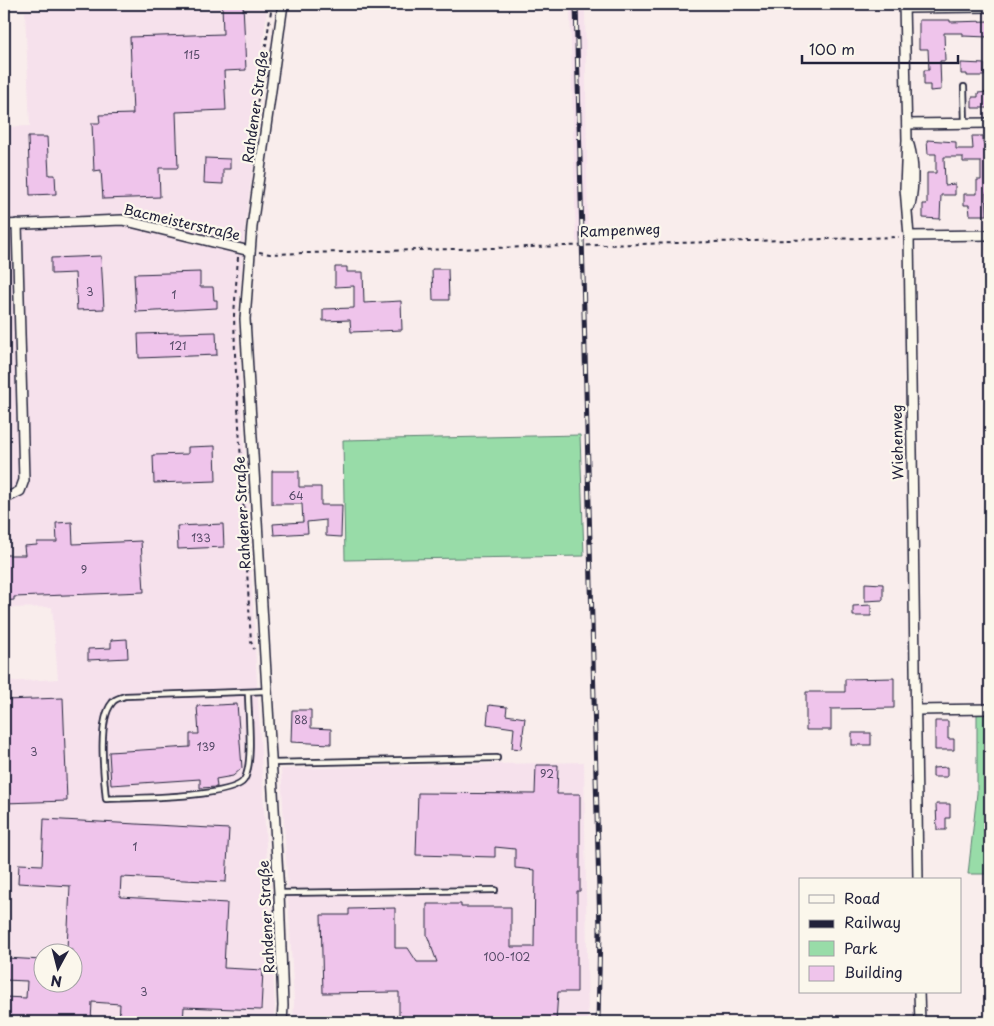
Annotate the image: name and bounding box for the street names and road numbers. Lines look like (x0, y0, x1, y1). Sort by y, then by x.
street label: Rahdener Straße (237, 49, 273, 165)
street label: Bacmeisterstraße (122, 198, 242, 246)
street label: Rampenweg (579, 218, 661, 242)
street label: Wiehenweg (886, 404, 908, 480)
street label: Rahdener Straße (229, 456, 255, 570)
street label: Rahdener Straße (253, 860, 279, 974)

